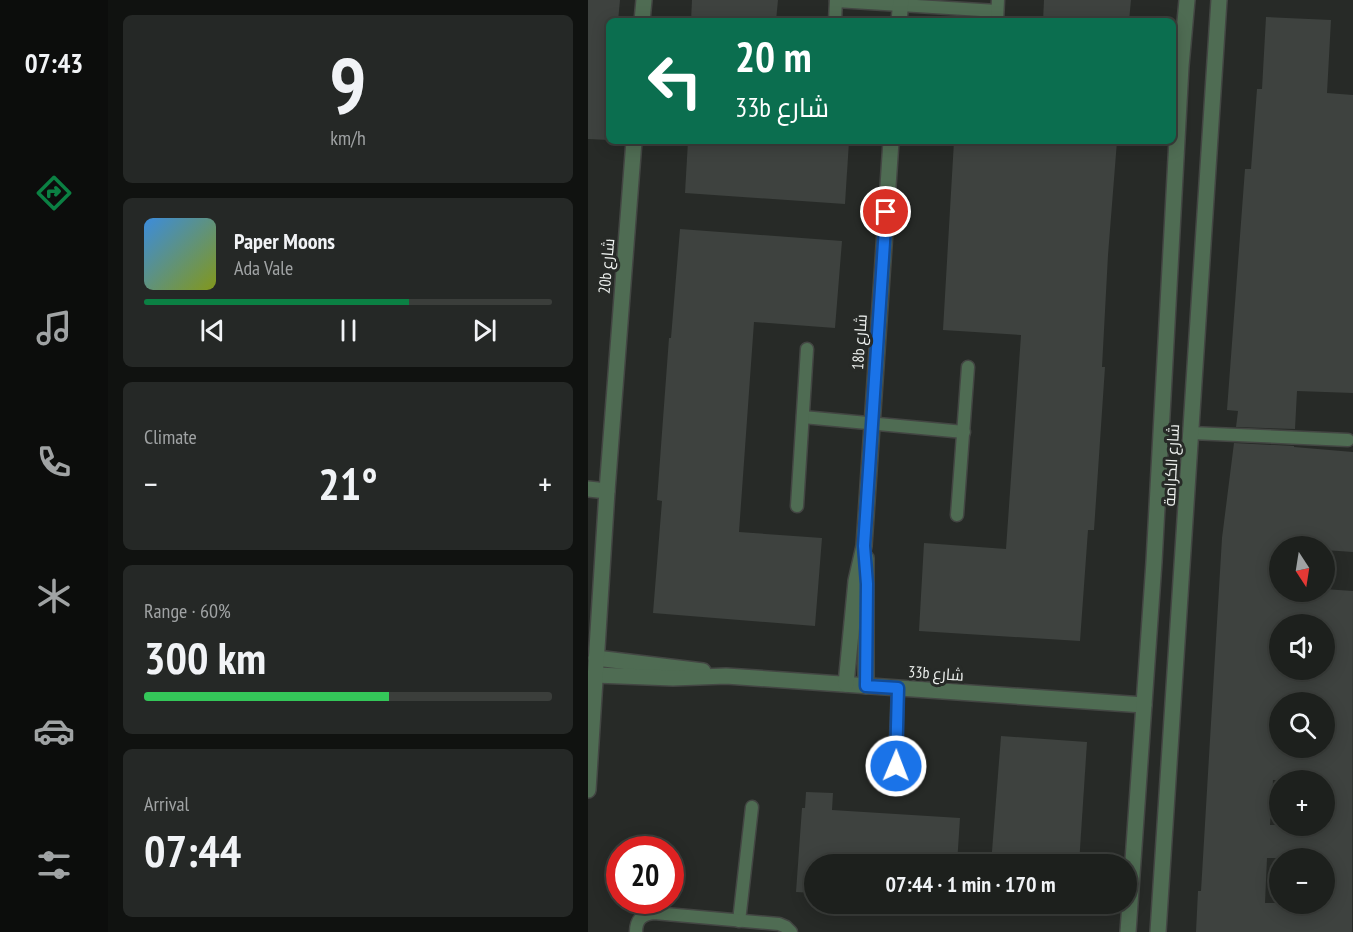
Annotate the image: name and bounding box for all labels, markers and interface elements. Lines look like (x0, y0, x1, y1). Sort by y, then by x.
text: 20 m (735, 29, 812, 84)
text: 9 (329, 35, 367, 136)
icon: left (636, 42, 714, 120)
text: 07:43 (25, 46, 83, 80)
text: 33b شارع (735, 90, 829, 124)
text: km/h (330, 125, 366, 151)
icon: directions (33, 172, 75, 214)
pin (860, 186, 911, 237)
icon: arrive (869, 195, 902, 228)
text: Paper Moons (234, 227, 335, 255)
street label: 20b شارع (594, 237, 620, 295)
text: Ada Vale (234, 255, 293, 281)
icon: music (33, 307, 75, 349)
street label: 18b شارع (847, 313, 873, 371)
icon: previous (196, 314, 229, 347)
icon: pause (332, 314, 365, 347)
icon: next (468, 314, 501, 347)
street label: شارع الكرامة (1159, 423, 1185, 507)
text: Climate (144, 424, 197, 450)
icon: phone (33, 441, 75, 483)
text: 21° (318, 454, 378, 512)
text: − (144, 462, 158, 505)
text: + (538, 462, 552, 505)
north arrow (1269, 536, 1335, 602)
map controls (1269, 536, 1335, 914)
icon: climate (33, 575, 75, 617)
text: Range · 60% (144, 598, 231, 624)
button: sound (1269, 614, 1335, 680)
text: 300 km (144, 628, 266, 686)
street label: 33b شارع (907, 661, 965, 687)
button: search (1269, 692, 1335, 758)
icon: car (33, 710, 75, 752)
position arrow (864, 734, 928, 798)
button: + (1269, 770, 1335, 836)
text: Arrival (144, 791, 189, 817)
text: 07:44 (144, 821, 241, 879)
speed limit sign: 20 (606, 836, 684, 914)
icon: filters (33, 844, 75, 886)
button: − (1269, 848, 1335, 914)
text: 07:44 · 1 min · 170 m (885, 870, 1056, 898)

